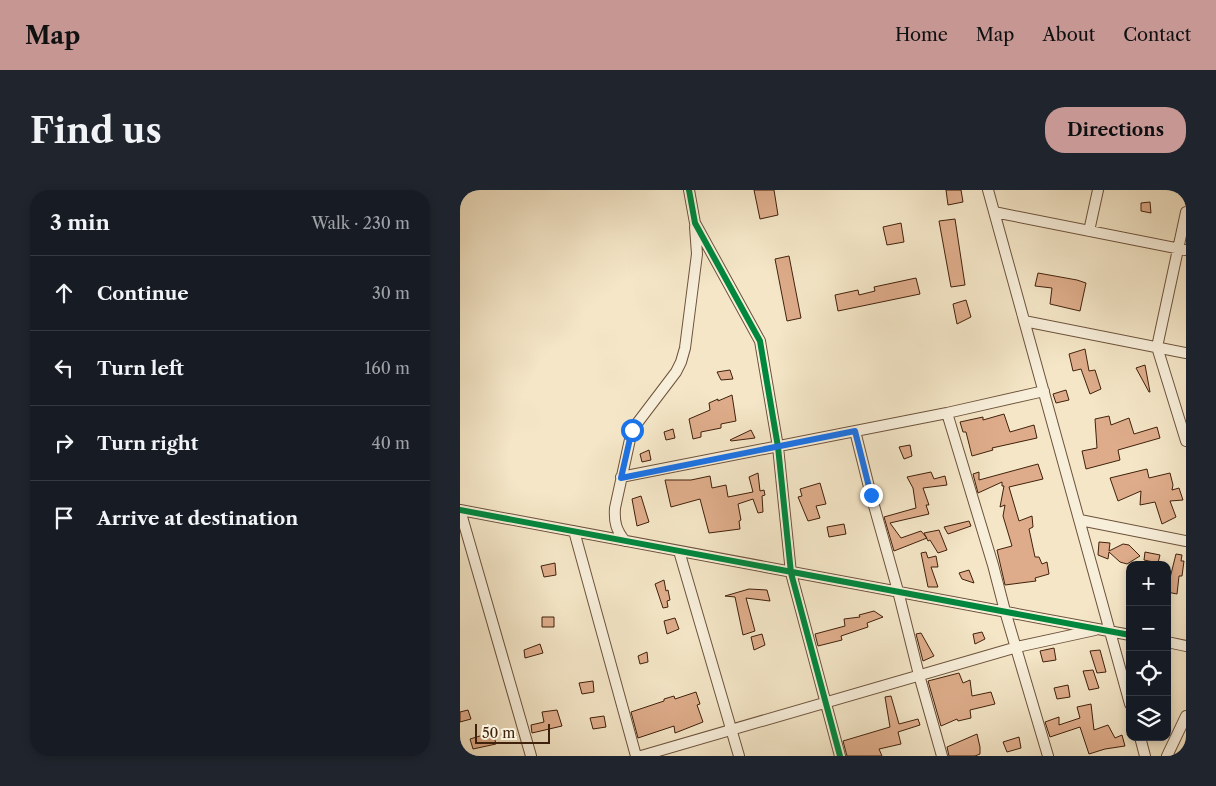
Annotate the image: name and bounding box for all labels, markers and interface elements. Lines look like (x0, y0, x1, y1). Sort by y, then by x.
text: Map (25, 21, 80, 50)
text: Home (895, 24, 948, 46)
text: Map (976, 24, 1014, 46)
text: About (1042, 24, 1095, 46)
text: Contact (1123, 24, 1191, 46)
button: Directions (1045, 107, 1186, 153)
text: Find us (30, 109, 162, 152)
text: 3 min (50, 210, 110, 235)
text: Walk · 230 m (311, 213, 410, 233)
icon: ahead (50, 279, 78, 307)
text: Continue (97, 282, 189, 305)
text: 30 m (372, 283, 410, 303)
icon: left (50, 354, 78, 382)
text: Turn left (97, 357, 184, 380)
text: 160 m (365, 358, 410, 378)
route start (621, 419, 644, 442)
icon: right (50, 429, 78, 457)
text: Turn right (97, 432, 198, 455)
text: 40 m (371, 433, 410, 453)
route end (860, 484, 883, 507)
icon: arrive (50, 504, 78, 532)
text: Arrive at destination (97, 507, 298, 530)
map controls (1126, 561, 1171, 741)
button: + (1126, 561, 1171, 606)
button: − (1126, 606, 1171, 651)
button: locate (1126, 651, 1171, 696)
button: layers (1126, 696, 1171, 741)
scale bar (475, 721, 550, 744)
text: 50 m (482, 724, 515, 742)

